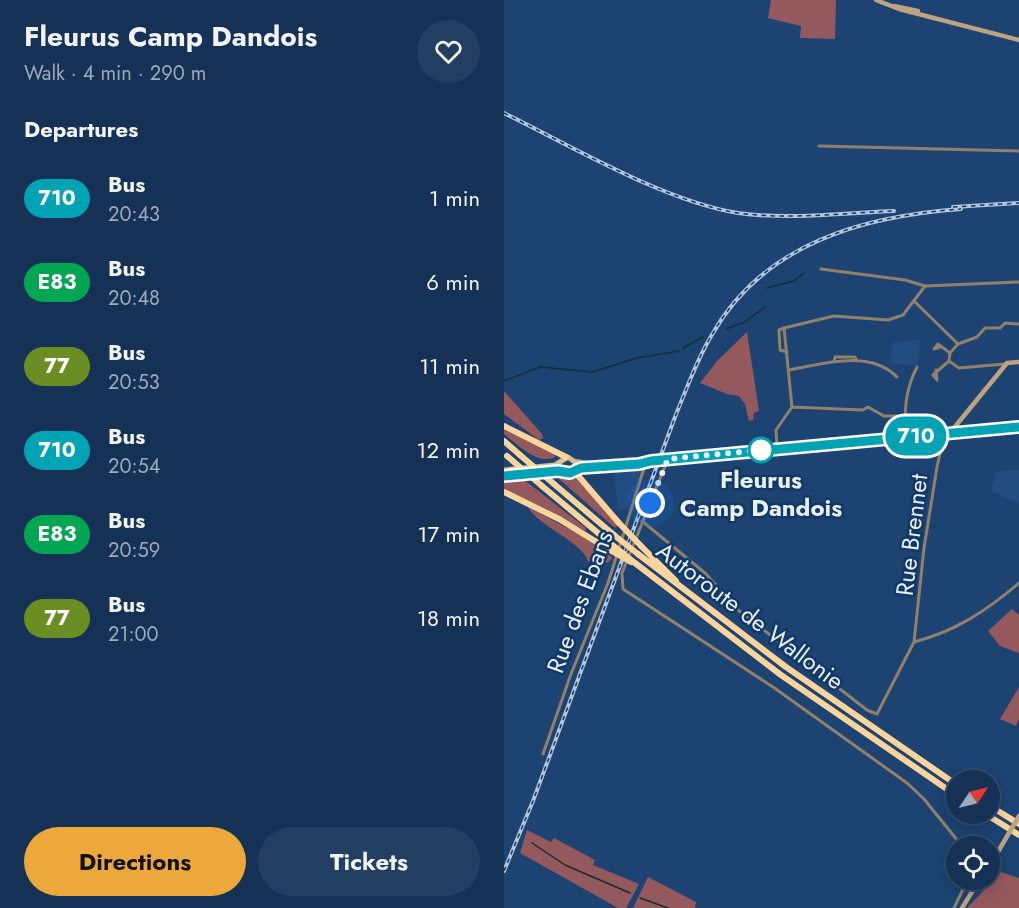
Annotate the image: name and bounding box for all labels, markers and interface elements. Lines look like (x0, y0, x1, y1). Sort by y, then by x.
text: Fleurus Camp Dandois (24, 16, 317, 57)
button: heart (417, 20, 480, 83)
text: Walk · 4 min · 290 m (24, 59, 206, 88)
text: Departures (24, 113, 138, 145)
text: Bus (108, 168, 145, 200)
text: 1 min (429, 182, 480, 214)
text: 710 (38, 183, 76, 213)
text: 20:43 (108, 200, 160, 229)
text: Bus (108, 252, 145, 284)
text: 6 min (426, 266, 480, 298)
text: E83 (38, 267, 76, 297)
text: 20:48 (108, 284, 160, 313)
text: Bus (108, 336, 145, 368)
text: 11 min (419, 350, 480, 382)
text: 77 (44, 351, 70, 381)
text: 20:53 (108, 368, 160, 397)
line badge: 710 (882, 416, 950, 456)
text: Bus (108, 420, 145, 452)
text: 710 (897, 421, 935, 451)
text: 12 min (417, 434, 480, 466)
text: 710 (38, 435, 76, 465)
marker: Fleurus Camp Dandois (748, 437, 774, 463)
text: 20:54 (108, 452, 160, 481)
place label: Fleurus Camp Dandois (680, 462, 842, 525)
street label: Rue Brennet (887, 472, 936, 598)
your location (635, 488, 665, 518)
text: Bus (108, 504, 145, 536)
text: 17 min (418, 518, 480, 550)
text: E83 (38, 519, 76, 549)
street label: Rue des Ebans (538, 526, 621, 678)
street label: Autoroute de Wallonie (649, 533, 852, 698)
text: 20:59 (108, 536, 160, 565)
text: Bus (108, 588, 145, 620)
text: 18 min (417, 602, 480, 634)
text: 77 (44, 603, 70, 633)
text: 21:00 (108, 620, 158, 649)
north arrow (946, 770, 1000, 824)
map controls (946, 770, 1000, 890)
button: Directions (24, 827, 246, 896)
button: Tickets (258, 827, 480, 896)
button: locate (946, 836, 1000, 890)

